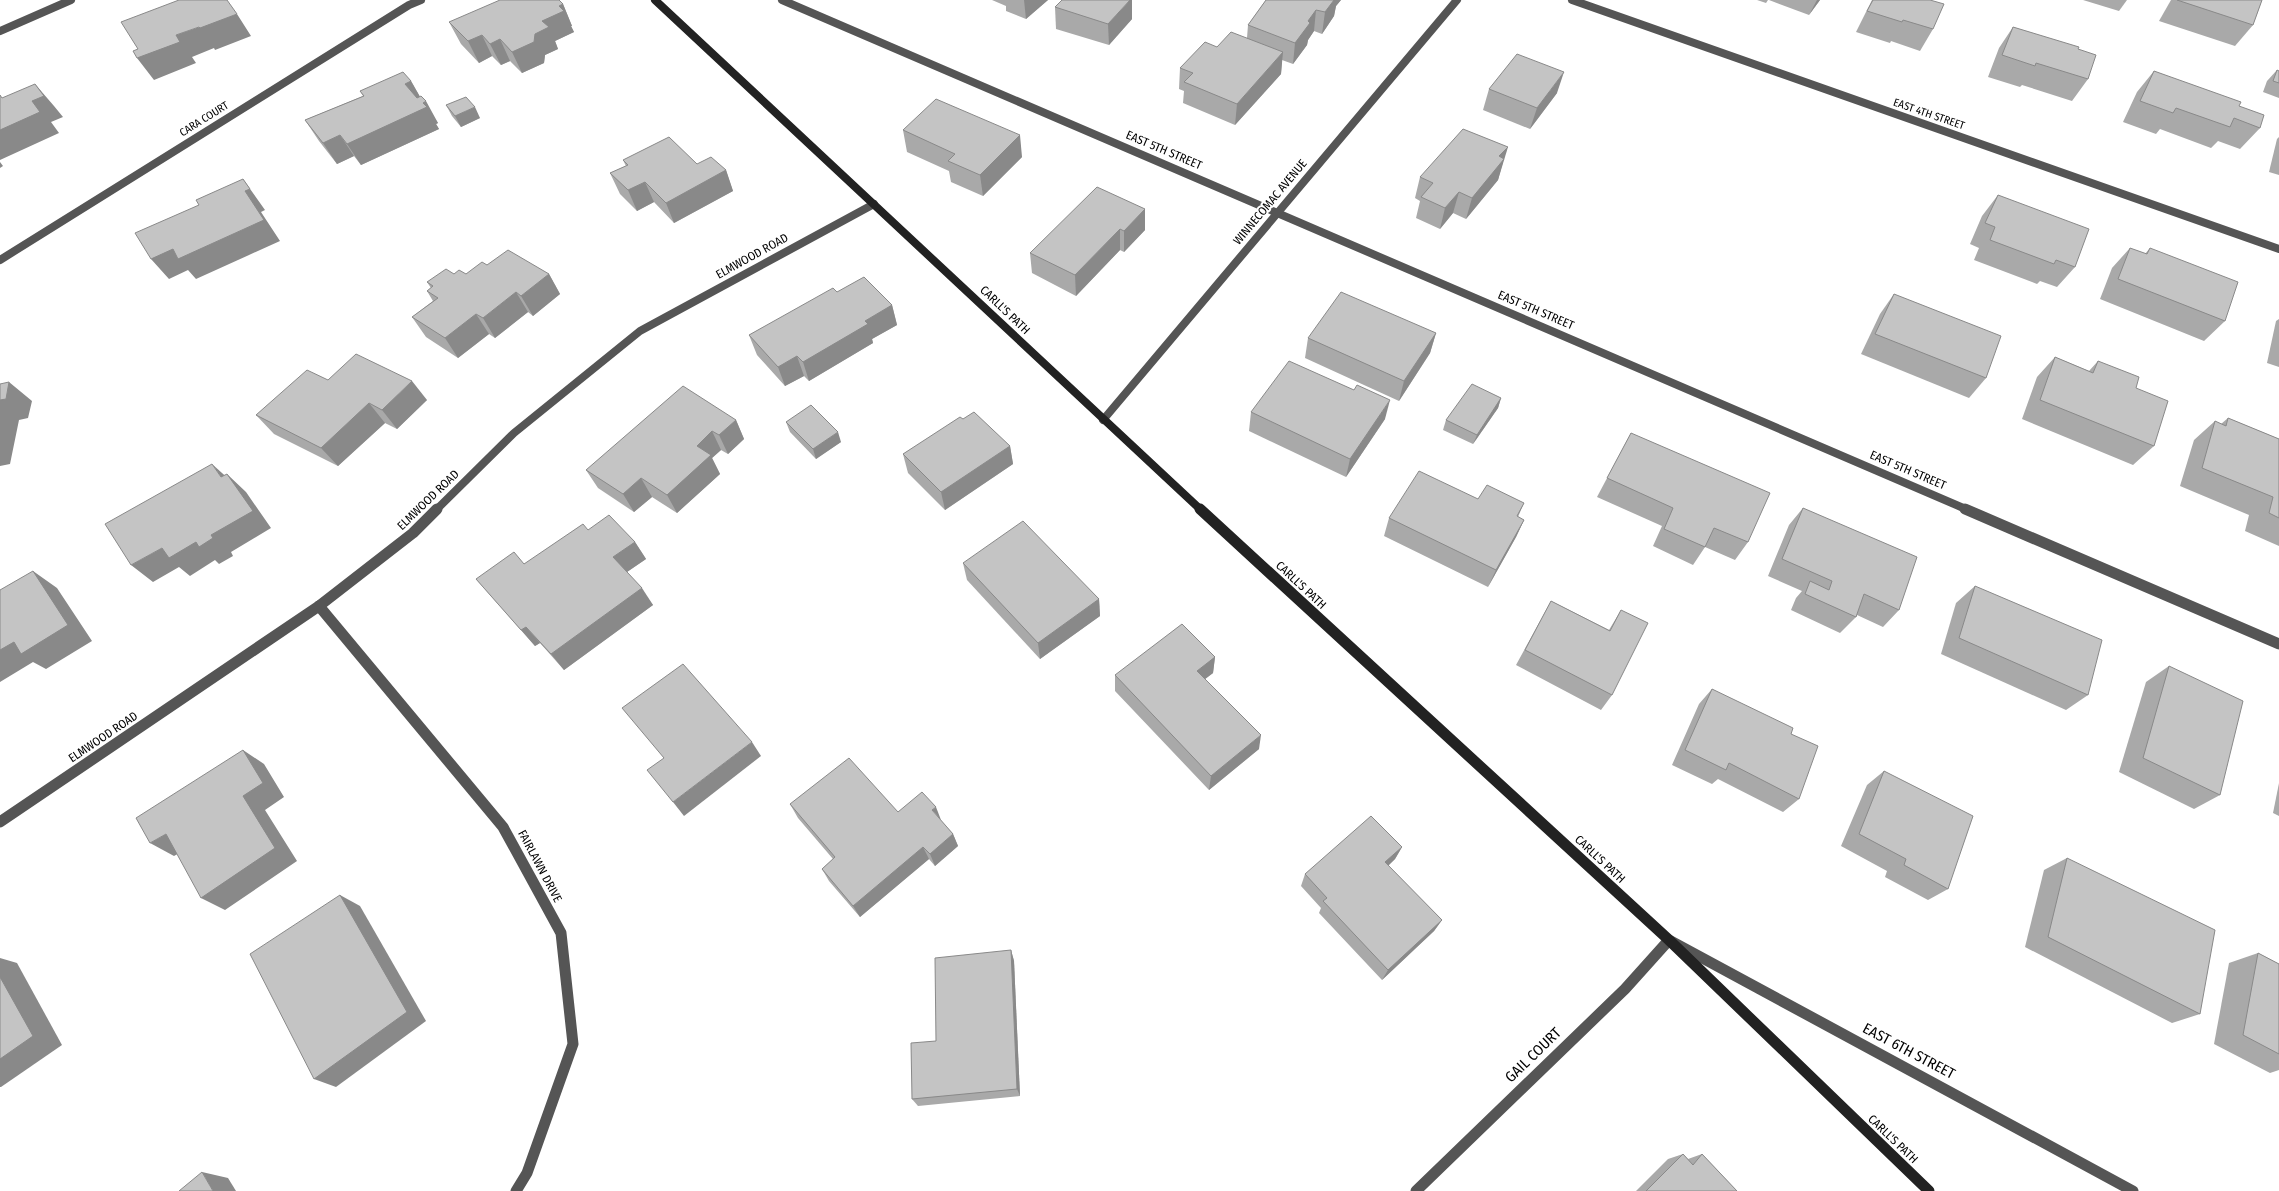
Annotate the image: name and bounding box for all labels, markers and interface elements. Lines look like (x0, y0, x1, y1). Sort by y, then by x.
street label: EAST 4TH STREET (1892, 96, 1967, 133)
street label: CARA COURT (177, 98, 232, 139)
street label: EAST 5TH STREET (1124, 128, 1205, 172)
street label: WINNECOMAC AVENUE (1230, 156, 1310, 247)
street label: ELMWOOD ROAD (713, 230, 791, 282)
street label: CARLL'S PATH (977, 283, 1033, 337)
street label: EAST 5TH STREET (1496, 288, 1577, 332)
street label: EAST 5TH STREET (1868, 448, 1949, 492)
street label: ELMWOOD ROAD (394, 467, 462, 533)
street label: CARLL'S PATH (1273, 558, 1329, 612)
street label: ELMWOOD ROAD (66, 709, 140, 765)
street label: FAIRLAWN DRIVE (515, 827, 565, 905)
street label: CARLL'S PATH (1572, 832, 1628, 886)
street label: EAST 6TH STREET (1860, 1019, 1958, 1083)
street label: GAIL COURT (1501, 1024, 1565, 1086)
street label: CARLL'S PATH (1865, 1112, 1921, 1166)

